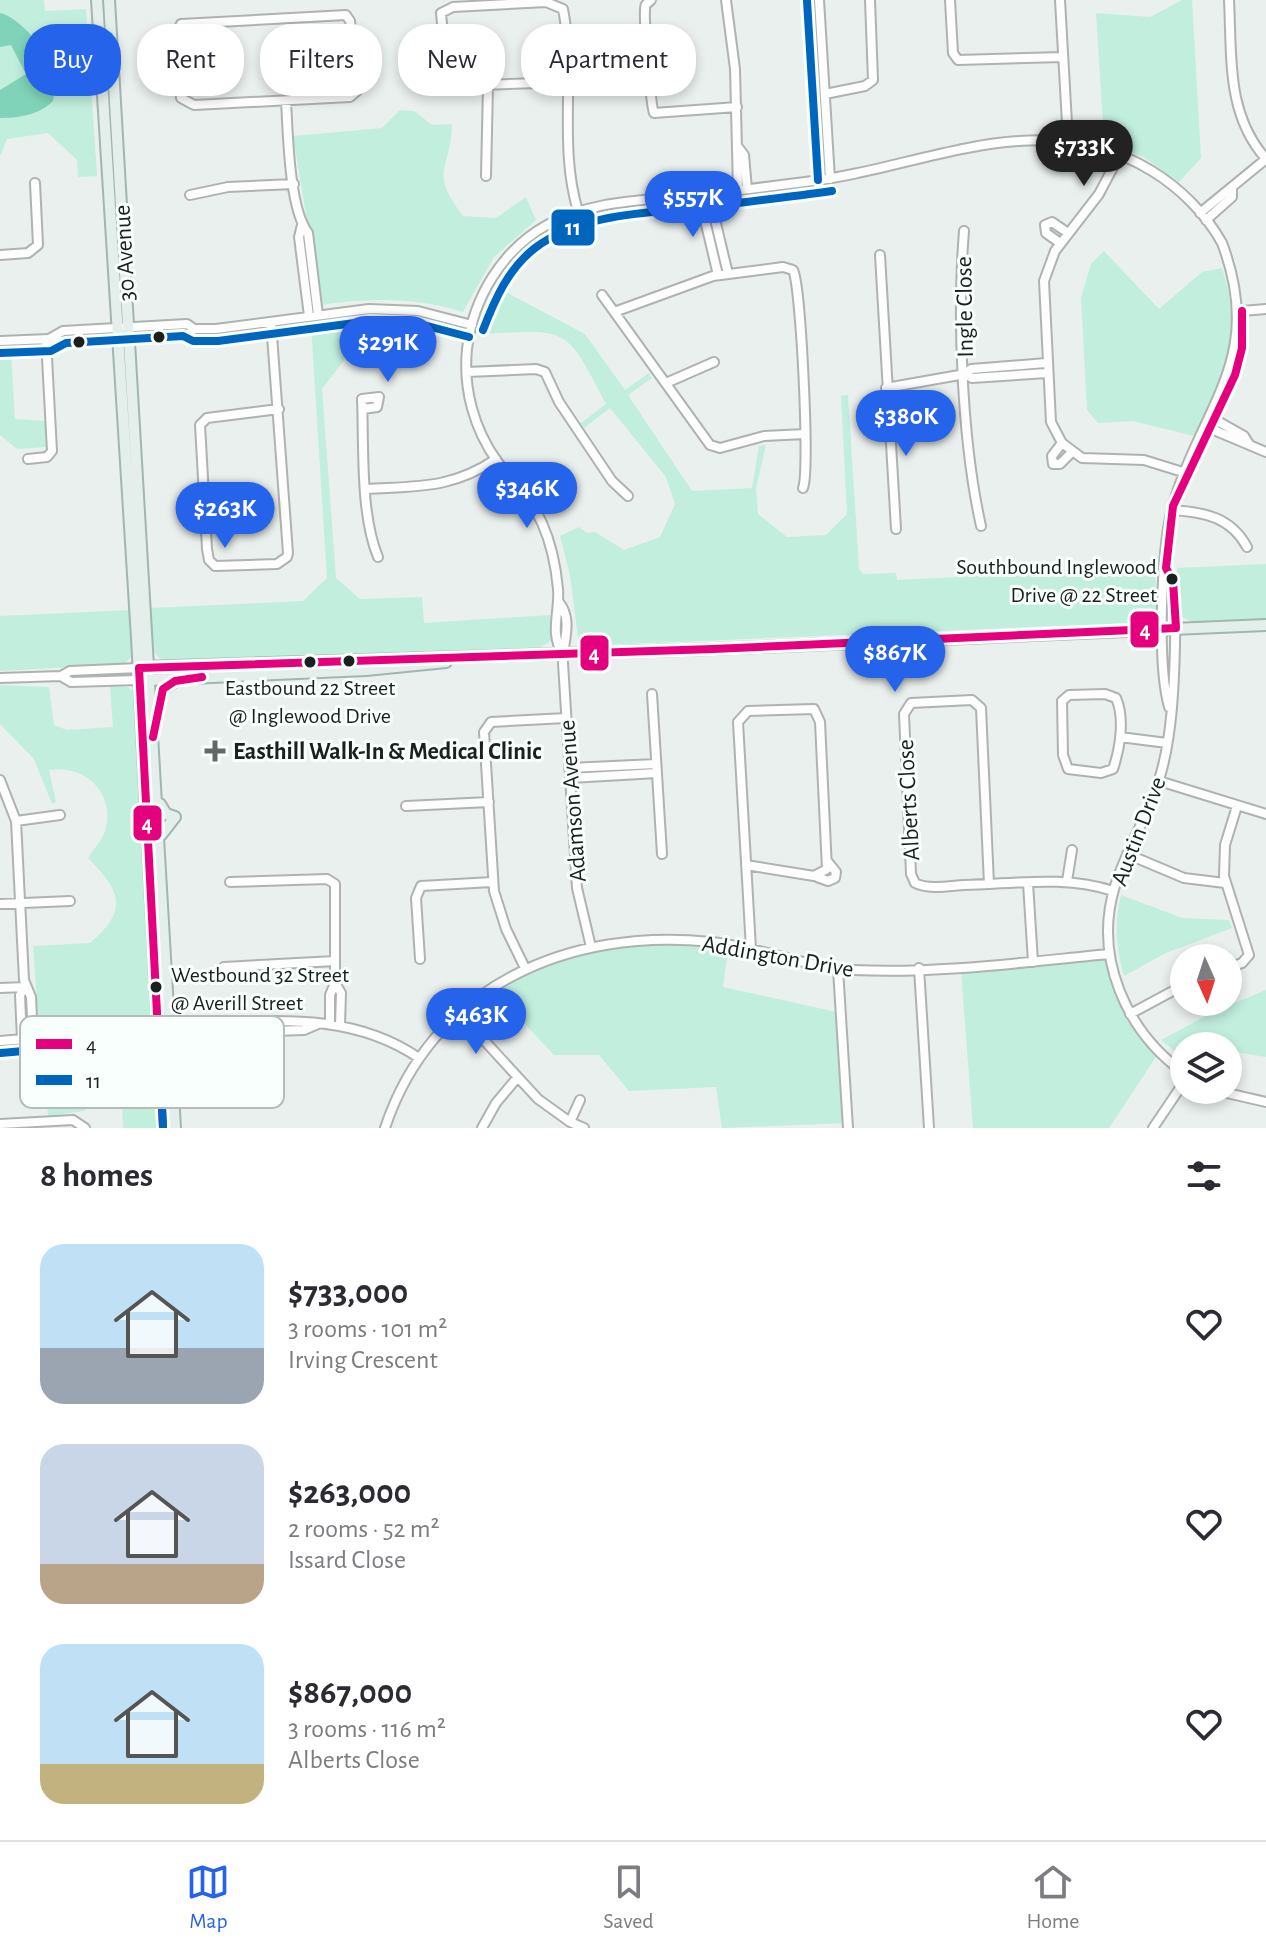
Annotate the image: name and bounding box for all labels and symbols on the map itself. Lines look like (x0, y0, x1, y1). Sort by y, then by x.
pin: $733K (1028, 120, 1140, 188)
pin: $557K (637, 171, 749, 239)
street label: 30 Avenue (110, 204, 140, 302)
line badge: 11 (550, 208, 596, 247)
text: 11 (565, 217, 581, 239)
street label: Ingle Close (952, 256, 978, 358)
pin: $291K (332, 316, 444, 384)
unlabelled marker (151, 329, 167, 345)
unlabelled marker (71, 334, 87, 350)
pin: $380K (850, 390, 962, 458)
pin: $346K (471, 462, 583, 530)
pin: $263K (169, 482, 281, 550)
place label: Southbound Inglewood Drive @ 22 Street (956, 556, 1157, 606)
marker: Southbound Inglewood Drive @ 22 Street (1164, 571, 1180, 587)
line badge: 4 (1129, 610, 1160, 649)
text: 4 (1139, 619, 1151, 641)
pin: $867K (839, 626, 951, 694)
line badge: 4 (579, 634, 610, 672)
text: 4 (588, 643, 600, 665)
unlabelled marker (341, 653, 357, 669)
marker: Eastbound 22 Street @ Inglewood Drive (302, 654, 318, 670)
place label: Eastbound 22 Street @ Inglewood Drive (225, 677, 395, 727)
street label: Adamson Avenue (555, 719, 591, 883)
street label: Alberts Close (894, 739, 924, 861)
marker: Easthill Walk-In & Medical Clinic (204, 740, 226, 762)
place label: Easthill Walk-In & Medical Clinic (233, 740, 541, 764)
street label: Austin Drive (1107, 774, 1171, 889)
line badge: 4 (132, 804, 163, 842)
text: 4 (141, 813, 153, 835)
street label: Addington Drive (700, 932, 855, 982)
north arrow (1170, 944, 1242, 1016)
place label: Westbound 32 Street @ Averill Street (171, 964, 349, 1014)
marker: Westbound 32 Street @ Averill Street (148, 979, 164, 995)
pin: $463K (420, 988, 532, 1056)
legend (20, 1016, 284, 1108)
text: 4 (86, 1034, 97, 1056)
text: 11 (86, 1070, 101, 1092)

